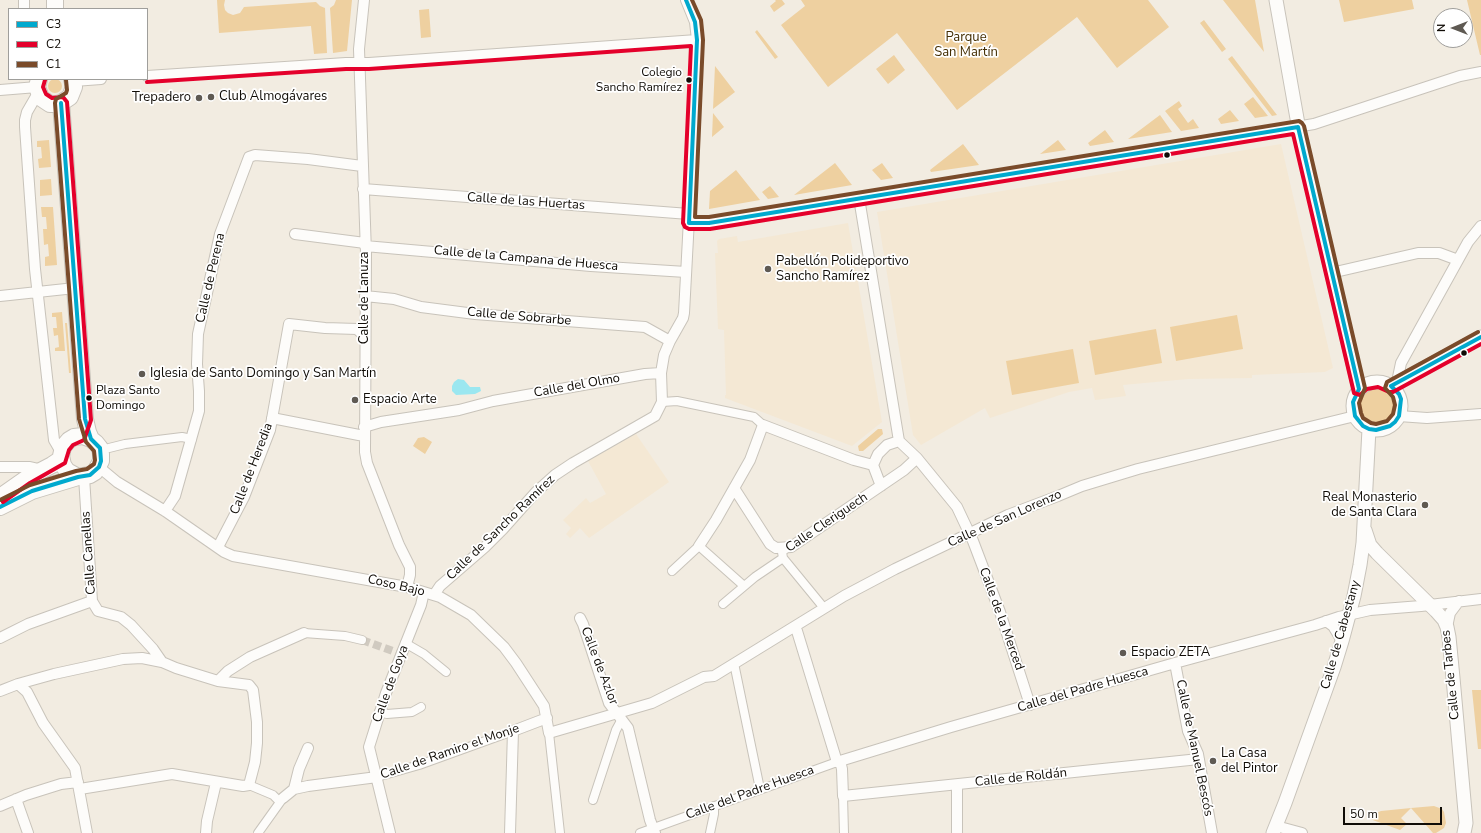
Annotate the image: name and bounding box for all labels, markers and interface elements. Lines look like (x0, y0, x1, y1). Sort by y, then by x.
legend (8, 8, 148, 80)
north arrow (1433, 8, 1473, 48)
text: C3 (46, 16, 61, 32)
text: N (1434, 24, 1449, 32)
park label: Parque San Martín (934, 30, 998, 61)
text: C2 (46, 36, 61, 52)
text: C1 (46, 56, 61, 72)
place label: Colegio Sancho Ramírez (596, 66, 682, 94)
marker: Colegio Sancho Ramírez (684, 75, 694, 85)
place label: Club Almogávares (219, 89, 327, 105)
place label: Trepadero (132, 90, 191, 106)
marker: Club Almogávares (206, 92, 216, 102)
marker: Trepadero (194, 93, 204, 103)
unlabelled marker (1162, 150, 1172, 160)
street label: Calle de las Huertas (466, 190, 586, 214)
street label: Calle de Perena (193, 232, 229, 324)
street label: Calle de la Campana de Huesca (433, 243, 619, 275)
street label: Calle de Lanuza (357, 252, 373, 344)
place label: Pabellón Polideportivo Sancho Ramírez (776, 254, 909, 285)
marker: Pabellón Polideportivo Sancho Ramírez (763, 264, 773, 274)
street label: Calle de Sobrarbe (466, 305, 572, 329)
unlabelled marker (1459, 348, 1469, 358)
place label: Iglesia de Santo Domingo y San Martín (150, 366, 376, 382)
marker: Iglesia de Santo Domingo y San Martín (137, 369, 147, 379)
street label: Calle del Olmo (533, 371, 621, 401)
place label: Plaza Santo Domingo (96, 384, 160, 412)
place label: Espacio Arte (363, 392, 437, 408)
marker: Plaza Santo Domingo (84, 393, 94, 403)
marker: Espacio Arte (350, 395, 360, 405)
street label: Calle de Heredia (227, 421, 277, 517)
street label: Calle de Sancho Ramírez (444, 472, 558, 584)
street label: Calle de San Lorenzo (946, 487, 1064, 551)
street label: Calle Cleriguech (783, 490, 871, 556)
place label: Real Monasterio de Santa Clara (1322, 490, 1417, 521)
marker: Real Monasterio de Santa Clara (1420, 500, 1430, 510)
street label: Calle Canellas (78, 511, 100, 595)
street label: Calle de la Merced (975, 565, 1027, 673)
street label: Coso Bajo (366, 572, 426, 600)
street label: Calle de Cabestany (1318, 579, 1364, 691)
street label: Calle de Azlor (577, 625, 621, 707)
street label: Calle de Tarbes (1439, 629, 1463, 721)
street label: Calle de Goya (370, 643, 412, 725)
place label: Espacio ZETA (1131, 645, 1210, 661)
marker: Espacio ZETA (1118, 648, 1128, 658)
street label: Calle del Padre Huesca (1016, 664, 1150, 716)
street label: Calle de Manuel Bescós (1172, 678, 1216, 818)
street label: Calle de Ramiro el Monje (379, 721, 521, 783)
place label: La Casa del Pintor (1221, 746, 1278, 777)
marker: La Casa del Pintor (1208, 756, 1218, 766)
street label: Calle del Padre Huesca (684, 763, 816, 823)
street label: Calle de Roldán (974, 765, 1068, 791)
scale bar (1345, 799, 1444, 825)
text: 50 m (1350, 806, 1378, 822)

